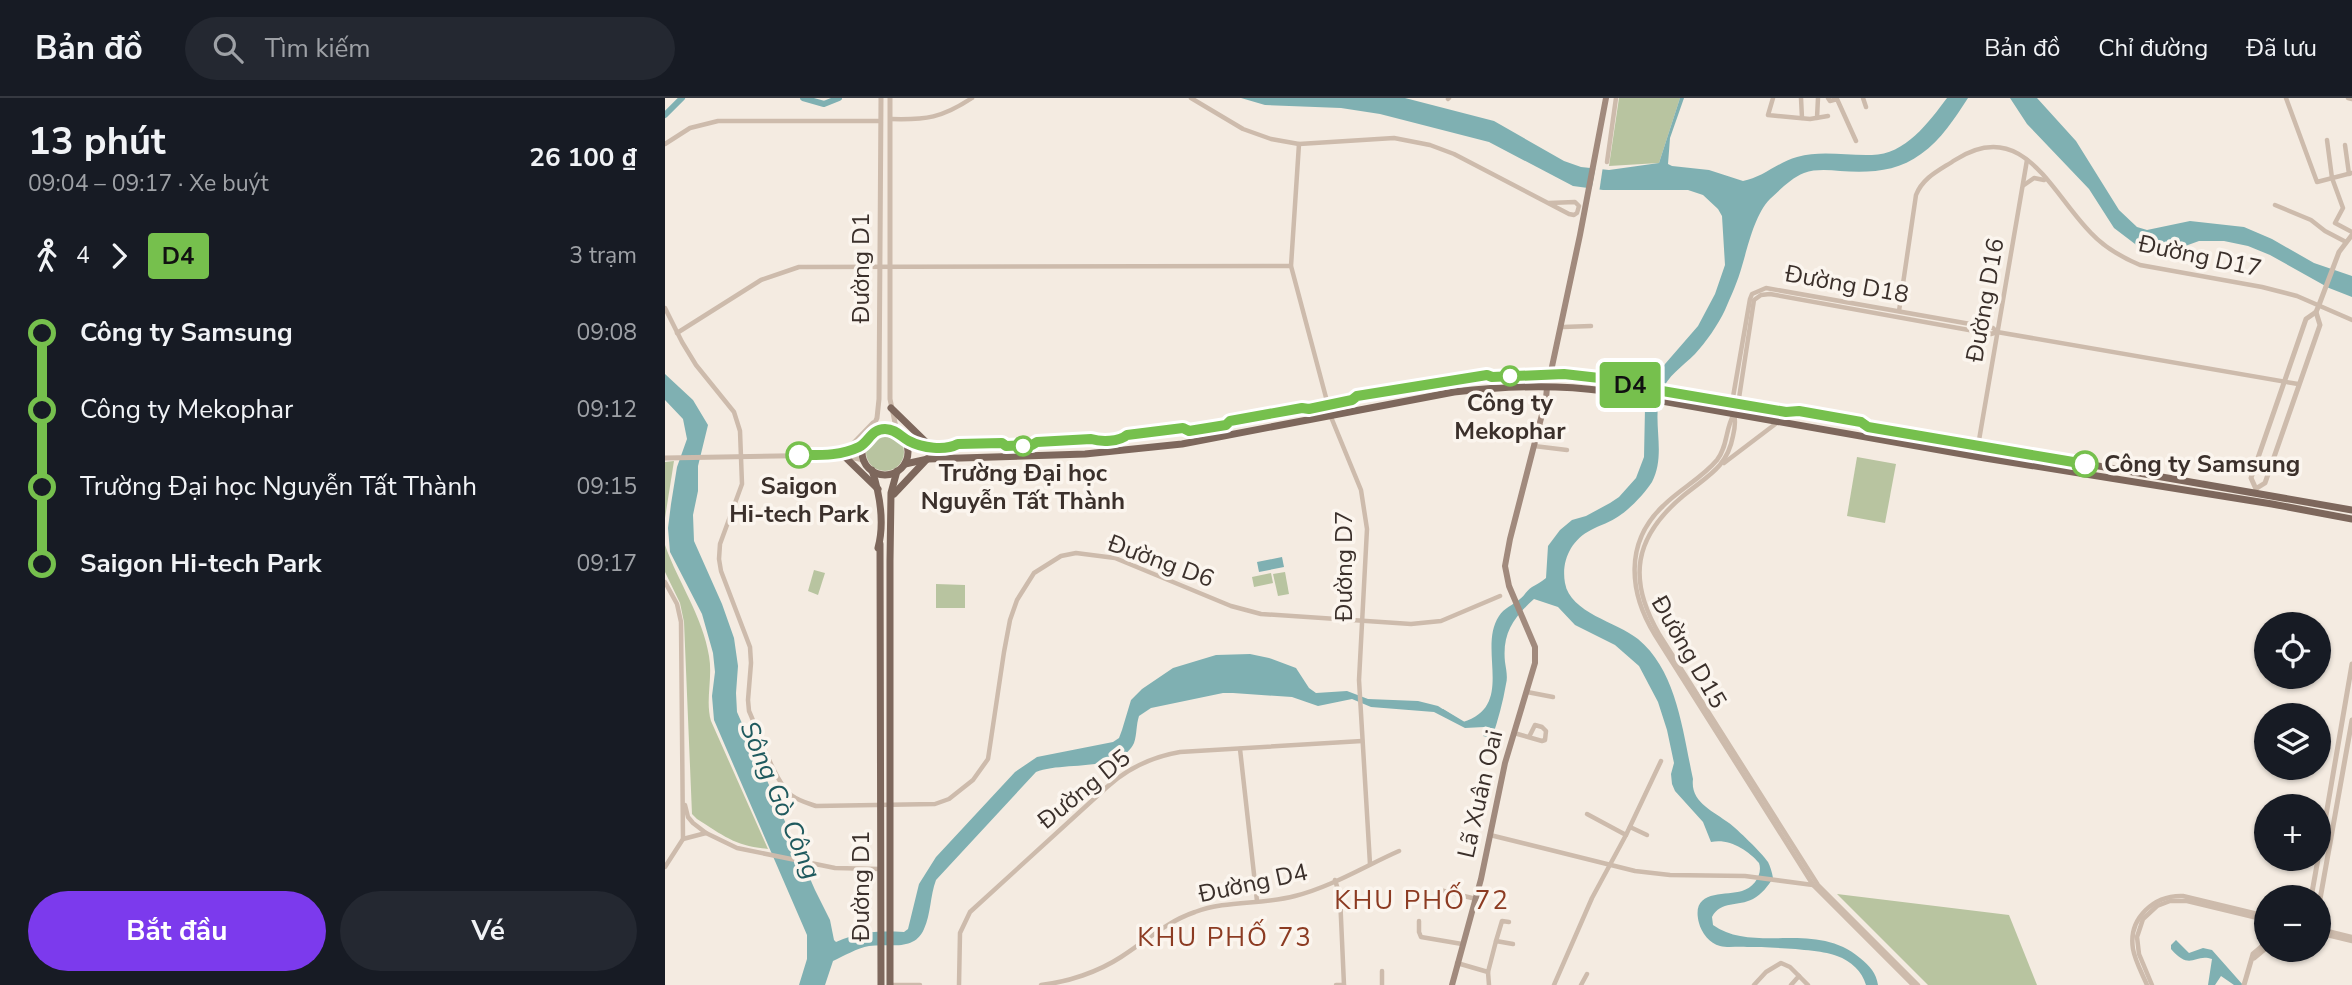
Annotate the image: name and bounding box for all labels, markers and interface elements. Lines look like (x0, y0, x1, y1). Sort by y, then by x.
search box (185, 17, 675, 80)
text: Bản đồ (35, 26, 143, 71)
icon: search (209, 29, 247, 67)
text: Tìm kiếm (265, 31, 371, 66)
text: Bản đồ (1984, 32, 2060, 64)
text: Chỉ đường (2098, 32, 2208, 64)
text: Đã lưu (2246, 32, 2317, 64)
text: 13 phút (28, 116, 165, 167)
text: 26 100 ₫ (529, 140, 637, 175)
text: 09:04 – 09:17 · Xe buýt (28, 168, 269, 199)
street label: Đường D1 (845, 213, 877, 324)
street label: Đường D17 (2135, 227, 2265, 285)
street label: Đường D16 (1958, 236, 2012, 365)
icon: walk (28, 237, 66, 275)
icon: forward (100, 237, 138, 275)
text: 4 (76, 240, 90, 271)
text: D4 (162, 240, 195, 272)
text: 3 trạm (569, 240, 637, 271)
street label: Đường D18 (1782, 257, 1911, 311)
text: Công ty Samsung (80, 315, 293, 350)
text: 09:08 (577, 317, 637, 348)
line badge: D4 (1599, 362, 1661, 408)
marker: Công ty Mekophar (1500, 366, 1520, 386)
text: D4 (1614, 369, 1646, 401)
place label: Công ty Mekophar (1454, 387, 1566, 447)
text: Công ty Mekophar (80, 392, 293, 427)
text: 09:12 (577, 394, 637, 425)
marker: Trường Đại học Nguyễn Tất Thành (1013, 436, 1033, 456)
marker: Saigon Hi-tech Park (786, 442, 812, 468)
place label: Công ty Samsung (2104, 448, 2300, 480)
marker: Công ty Samsung (2072, 451, 2098, 477)
place label: Trường Đại học Nguyễn Tất Thành (921, 457, 1125, 517)
text: Trường Đại học Nguyễn Tất Thành (80, 469, 477, 504)
place label: Saigon Hi-tech Park (729, 470, 870, 530)
text: 09:15 (577, 471, 637, 502)
street label: Đường D7 (1328, 511, 1360, 622)
street label: Đường D6 (1103, 527, 1218, 595)
text: Saigon Hi-tech Park (80, 546, 321, 581)
text: 09:17 (577, 548, 637, 579)
street label: Đường D15 (1643, 589, 1734, 714)
map controls (2254, 612, 2331, 962)
button: locate (2254, 612, 2331, 689)
button: layers (2254, 703, 2331, 780)
water label: Sông Gò Công (732, 716, 830, 884)
street label: Lã Xuân Oai (1450, 727, 1510, 861)
street label: Đường D5 (1030, 742, 1137, 837)
button: + (2254, 794, 2331, 871)
street label: Đường D1 (845, 831, 877, 942)
street label: Đường D4 (1195, 856, 1310, 910)
district label: KHU PHỐ 72 (1334, 882, 1510, 918)
button: − (2254, 885, 2331, 962)
button: Bắt đầu (28, 891, 326, 971)
button: Vé (340, 891, 637, 971)
district label: KHU PHỐ 73 (1137, 919, 1313, 955)

